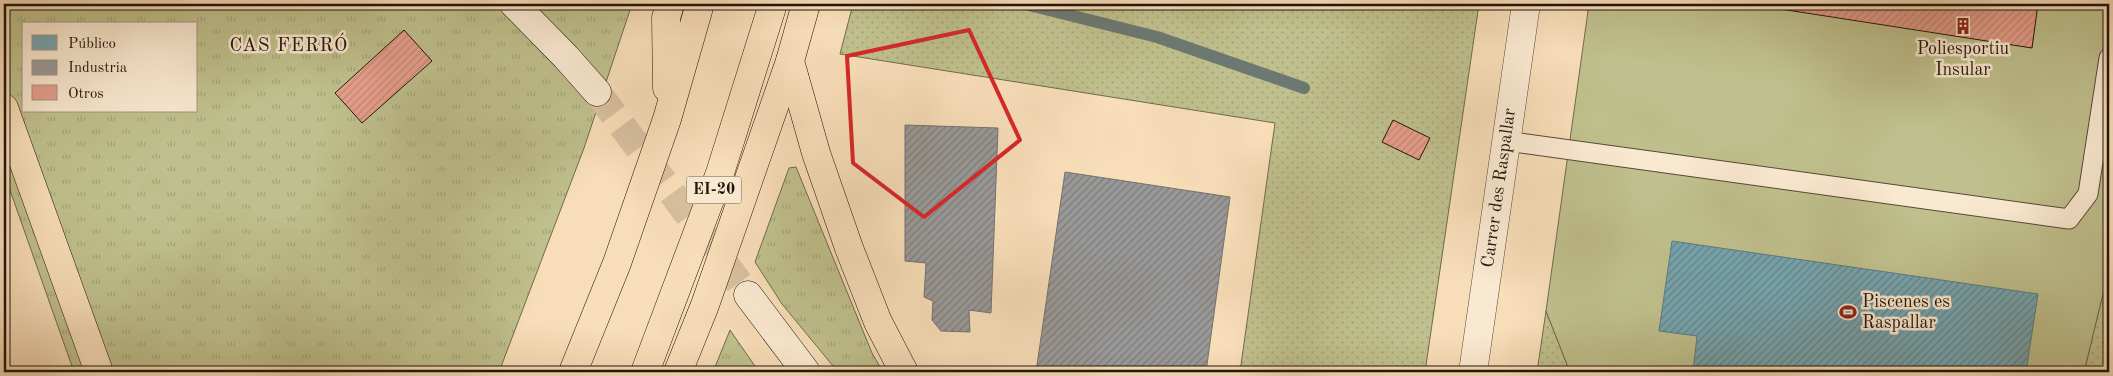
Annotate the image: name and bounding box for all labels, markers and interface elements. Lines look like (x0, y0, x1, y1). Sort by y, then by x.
building icon: Poliesportiu Insular (1953, 16, 1973, 36)
legend (22, 22, 198, 112)
district label: CAS FERRÓ (230, 32, 348, 56)
text: Público (68, 37, 116, 52)
place label: Poliesportiu Insular (1917, 40, 2010, 79)
text: Industria (68, 61, 128, 76)
text: Otros (68, 87, 104, 102)
street label: Carrer des Raspallar (1479, 107, 1519, 269)
road number: EI-20 (686, 176, 742, 204)
place label: Piscenes es Raspallar (1862, 293, 1950, 332)
sports icon: Piscenes es Raspallar (1838, 302, 1858, 322)

